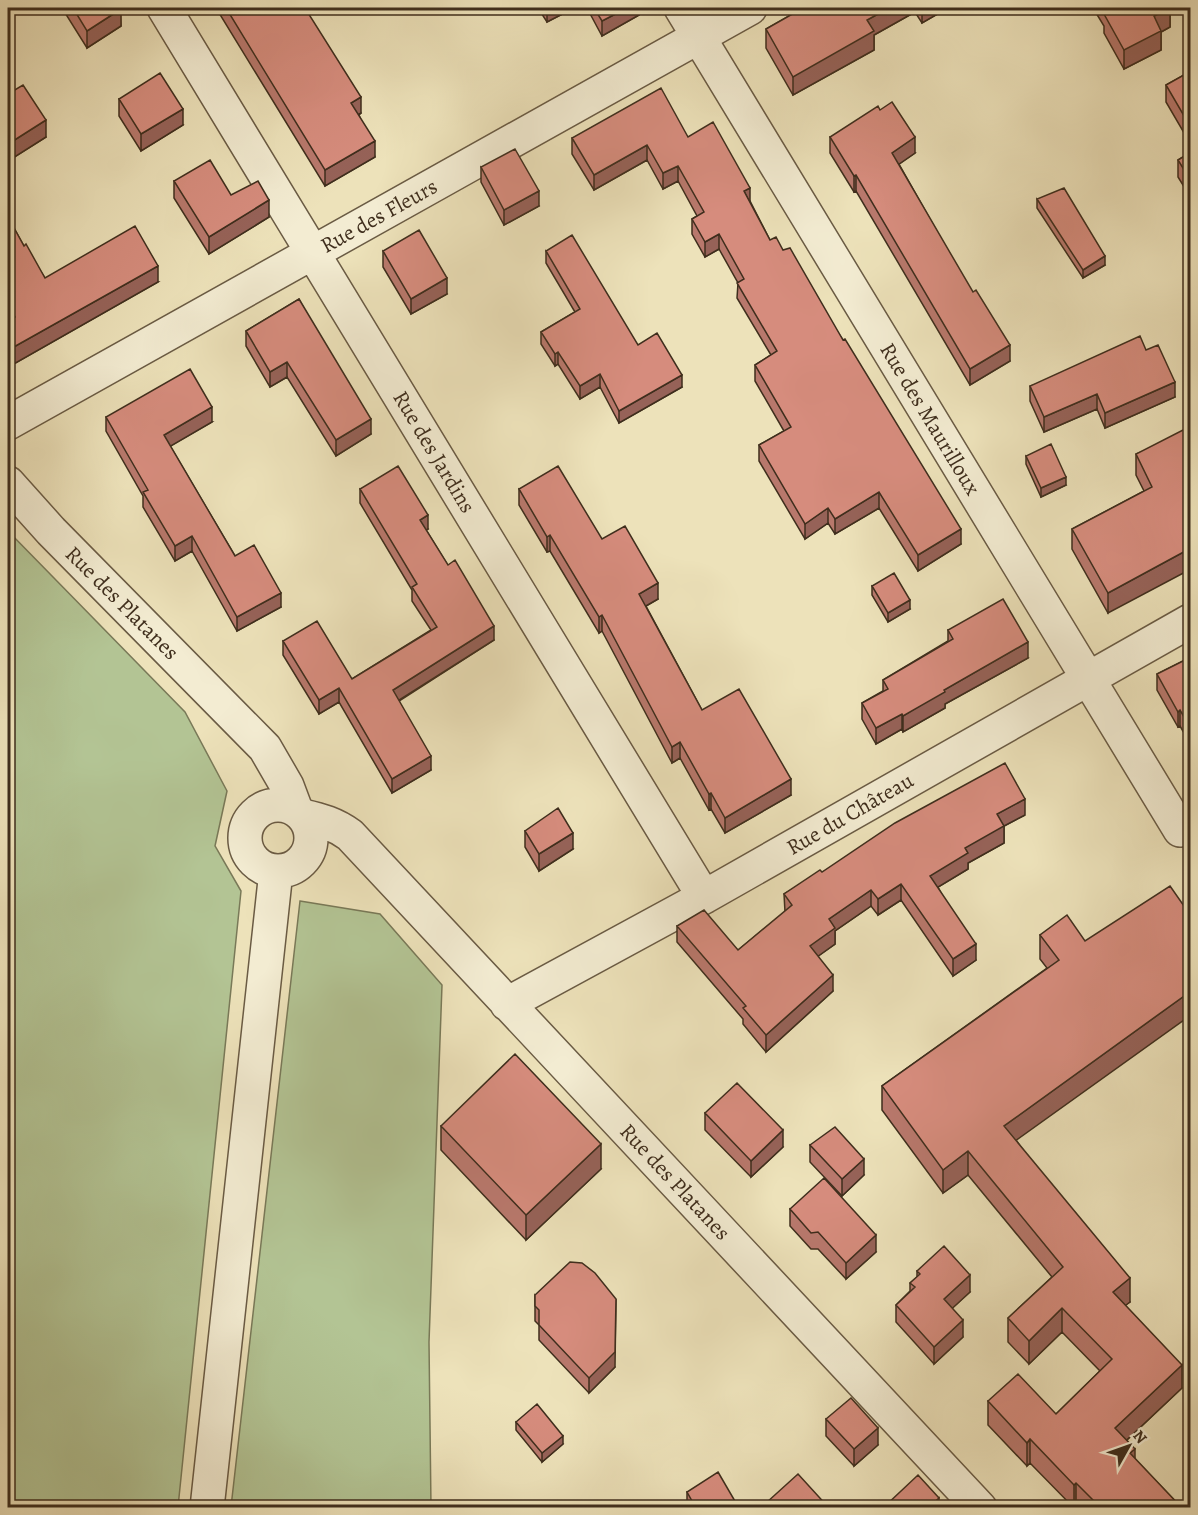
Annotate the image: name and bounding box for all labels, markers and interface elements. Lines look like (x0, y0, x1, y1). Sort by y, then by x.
street label: Rue des Fleurs (315, 172, 443, 260)
street label: Rue des Maurilloux (873, 337, 988, 501)
street label: Rue des Jardins (386, 385, 482, 519)
street label: Rue des Platanes (58, 539, 186, 667)
street label: Rue du Château (781, 765, 919, 862)
street label: Rue des Platanes (613, 1117, 737, 1247)
north arrow (1099, 1416, 1159, 1476)
text: N (1128, 1425, 1152, 1449)

